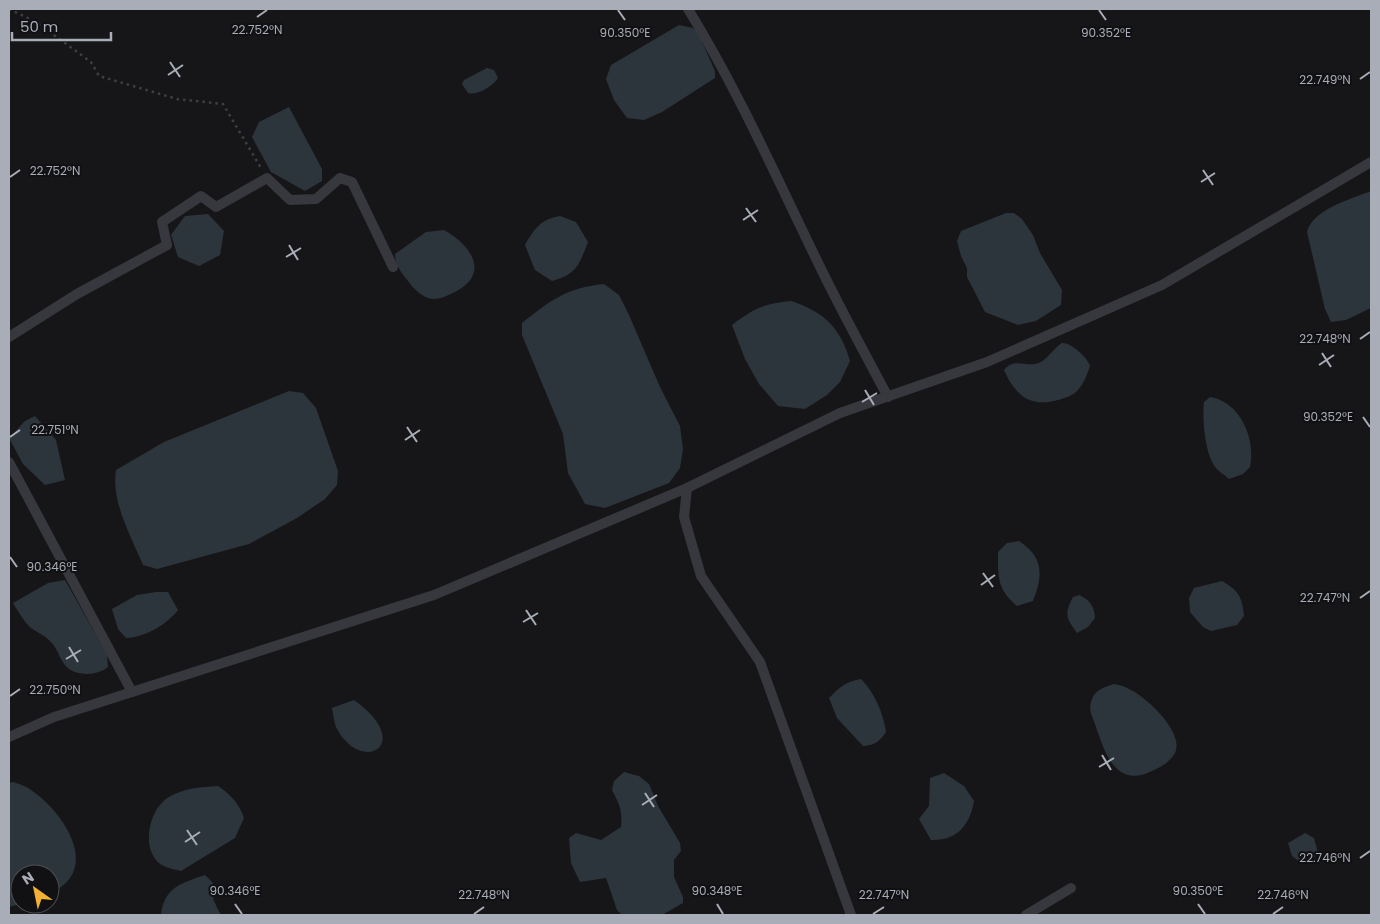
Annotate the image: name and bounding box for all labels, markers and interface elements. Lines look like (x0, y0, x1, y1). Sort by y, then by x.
scale bar (12, 10, 111, 42)
text: 50 m (20, 16, 58, 37)
text: 22.752°N (232, 21, 282, 38)
text: 90.350°E (600, 24, 650, 41)
text: 90.352°E (1081, 24, 1131, 41)
text: 22.749°N (1299, 71, 1351, 88)
text: 22.752°N (30, 162, 80, 179)
text: 22.748°N (1299, 330, 1351, 347)
text: 90.352°E (1303, 408, 1353, 425)
text: 22.751°N (31, 421, 79, 438)
text: 90.346°E (27, 558, 77, 575)
text: 22.747°N (1300, 589, 1350, 606)
text: 22.750°N (29, 681, 81, 698)
text: 22.746°N (1299, 849, 1351, 866)
north arrow (10, 864, 60, 914)
text: N (18, 867, 38, 889)
text: 90.346°E (210, 882, 260, 899)
text: 90.348°E (692, 882, 742, 899)
text: 90.350°E (1173, 882, 1223, 899)
text: 22.748°N (458, 886, 510, 903)
text: 22.747°N (859, 886, 909, 903)
text: 22.746°N (1257, 886, 1309, 903)

